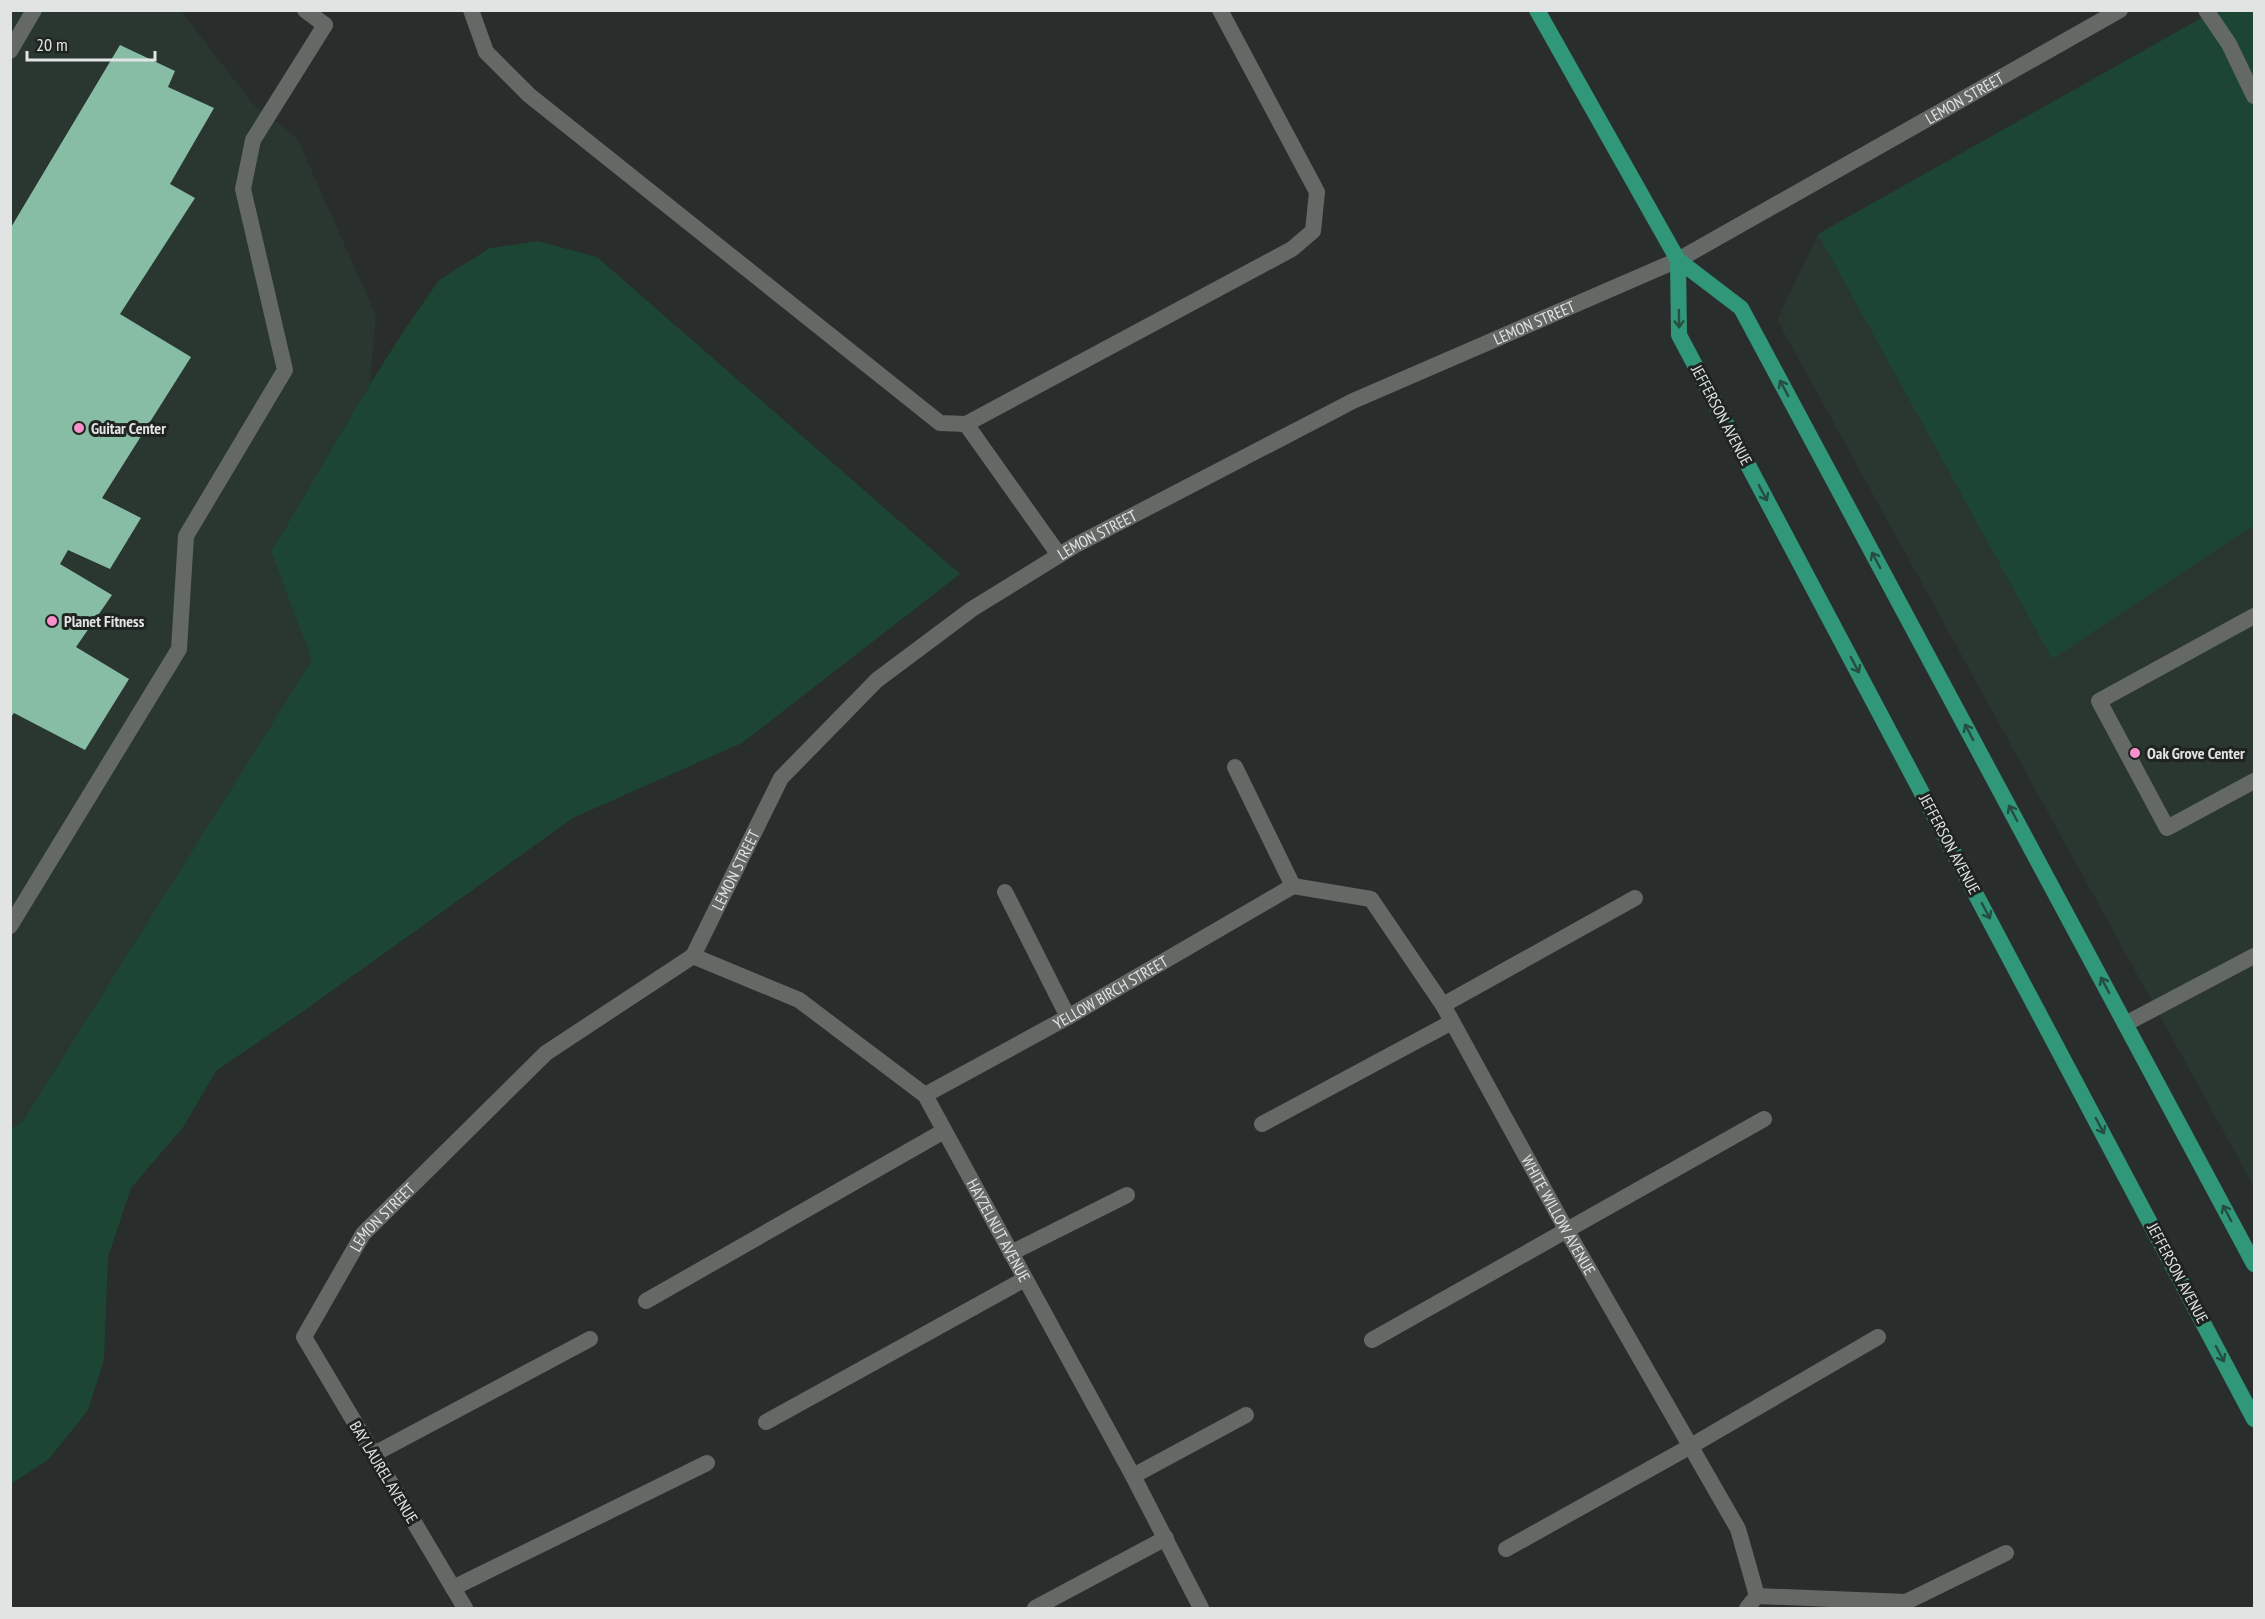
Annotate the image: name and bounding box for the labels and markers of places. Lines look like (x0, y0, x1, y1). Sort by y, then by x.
place label: Guitar Center (91, 418, 166, 438)
marker: Guitar Center (72, 421, 86, 435)
place label: Planet Fitness (64, 611, 145, 631)
marker: Planet Fitness (45, 614, 59, 628)
place label: Oak Grove Center (2147, 743, 2245, 763)
marker: Oak Grove Center (2128, 746, 2142, 760)

